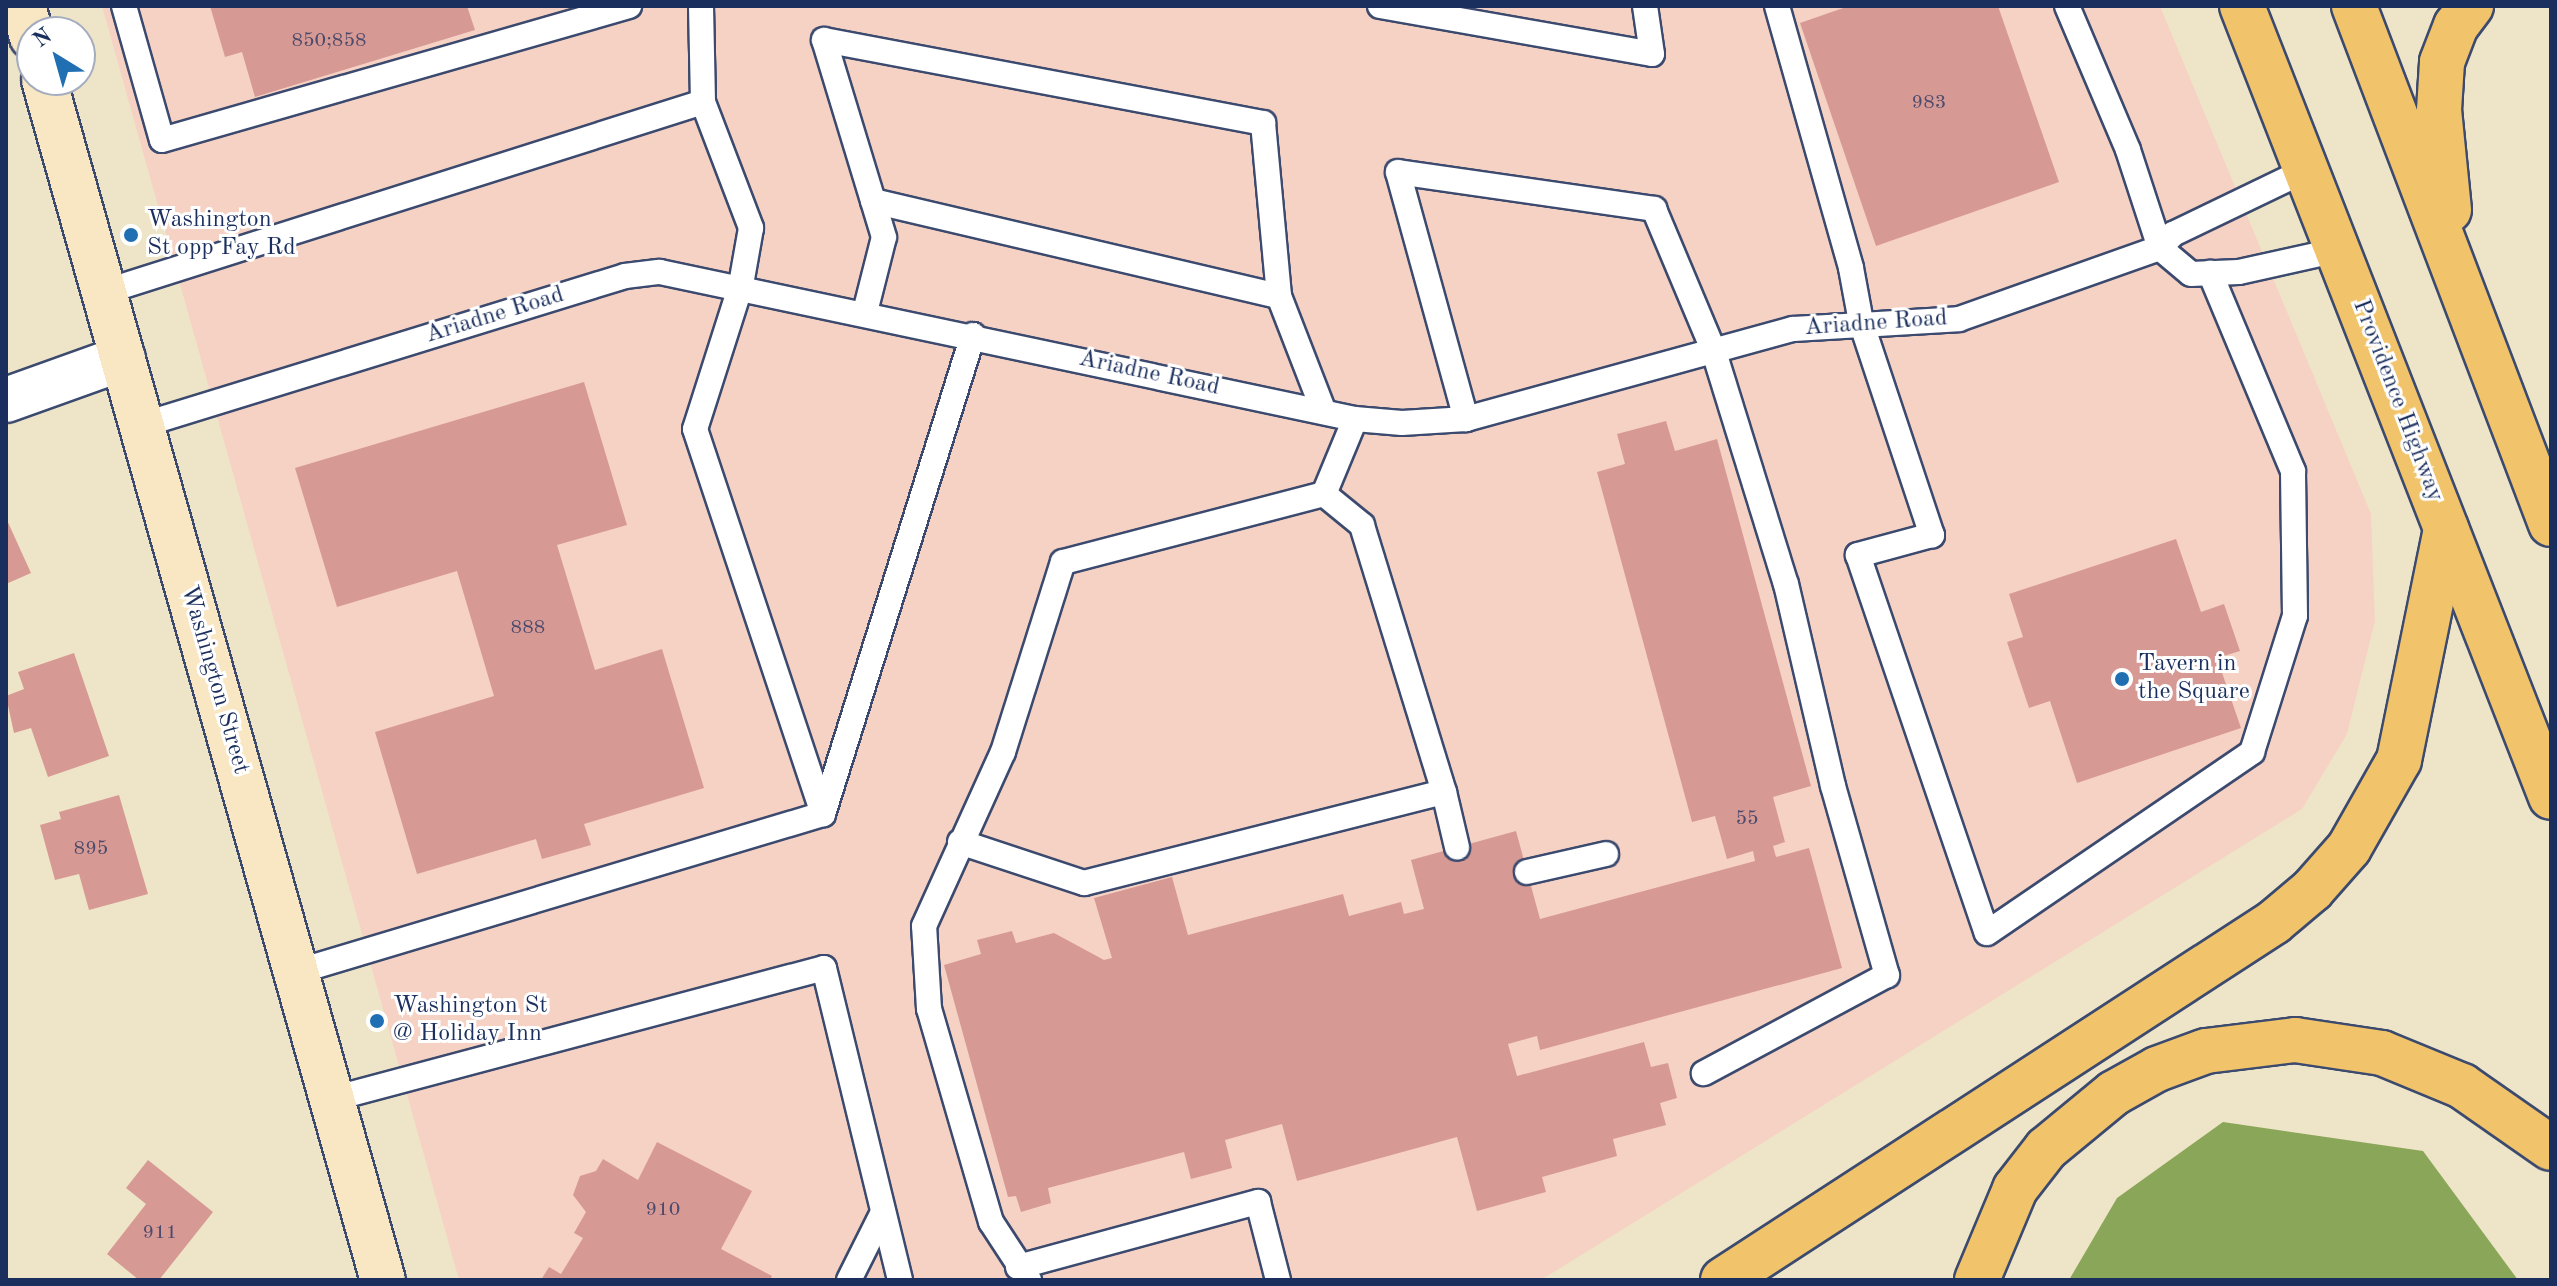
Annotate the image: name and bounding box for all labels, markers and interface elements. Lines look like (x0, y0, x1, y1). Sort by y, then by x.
north arrow (16, 16, 96, 96)
text: N (29, 25, 56, 52)
house number: 850;858 (291, 29, 367, 53)
house number: 983 (1912, 91, 1946, 115)
place label: Washington St opp Fay Rd (147, 207, 296, 263)
marker: Washington St opp Fay Rd (122, 226, 140, 244)
street label: Ariadne Road (422, 281, 568, 351)
street label: Providence Highway (2345, 296, 2449, 506)
street label: Ariadne Road (1804, 305, 1948, 343)
street label: Ariadne Road (1076, 345, 1222, 403)
street label: Washington Street (173, 582, 255, 778)
house number: 888 (511, 616, 545, 640)
place label: Tavern in the Square (2138, 651, 2250, 707)
marker: Tavern in the Square (2113, 670, 2131, 688)
house number: 55 (1735, 807, 1759, 831)
house number: 895 (74, 837, 108, 861)
place label: Washington St @ Holiday Inn (393, 993, 548, 1049)
marker: Washington St @ Holiday Inn (368, 1012, 386, 1030)
house number: 910 (646, 1198, 680, 1222)
house number: 911 (143, 1221, 177, 1245)

